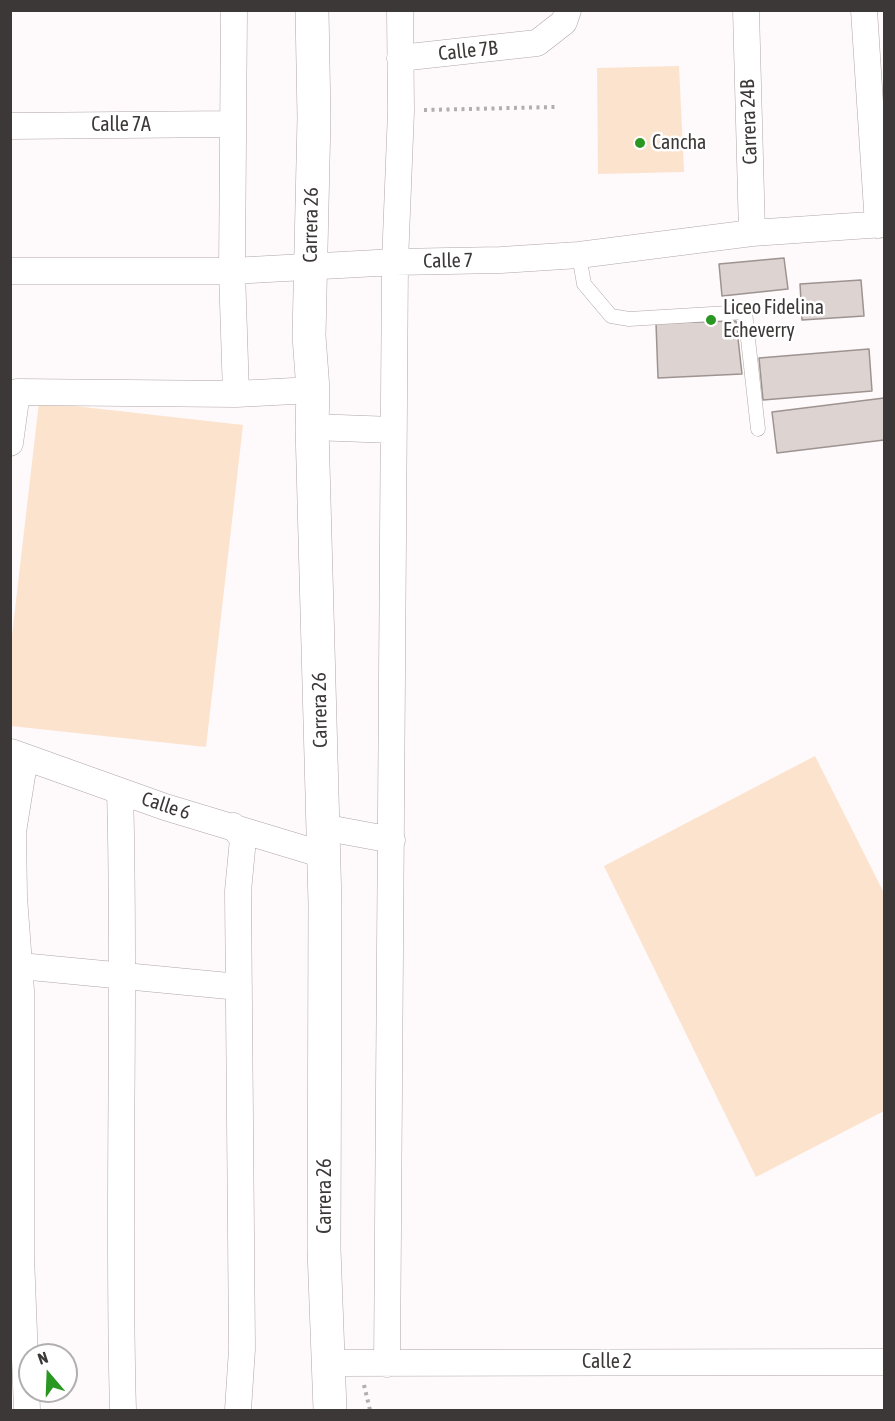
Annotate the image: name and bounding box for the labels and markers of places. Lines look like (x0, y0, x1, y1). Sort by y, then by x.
place label: Cancha (652, 131, 706, 155)
marker: Cancha (633, 136, 647, 150)
place label: Liceo Fidelina Echeverry (723, 296, 824, 343)
marker: Liceo Fidelina Echeverry (704, 313, 718, 327)

